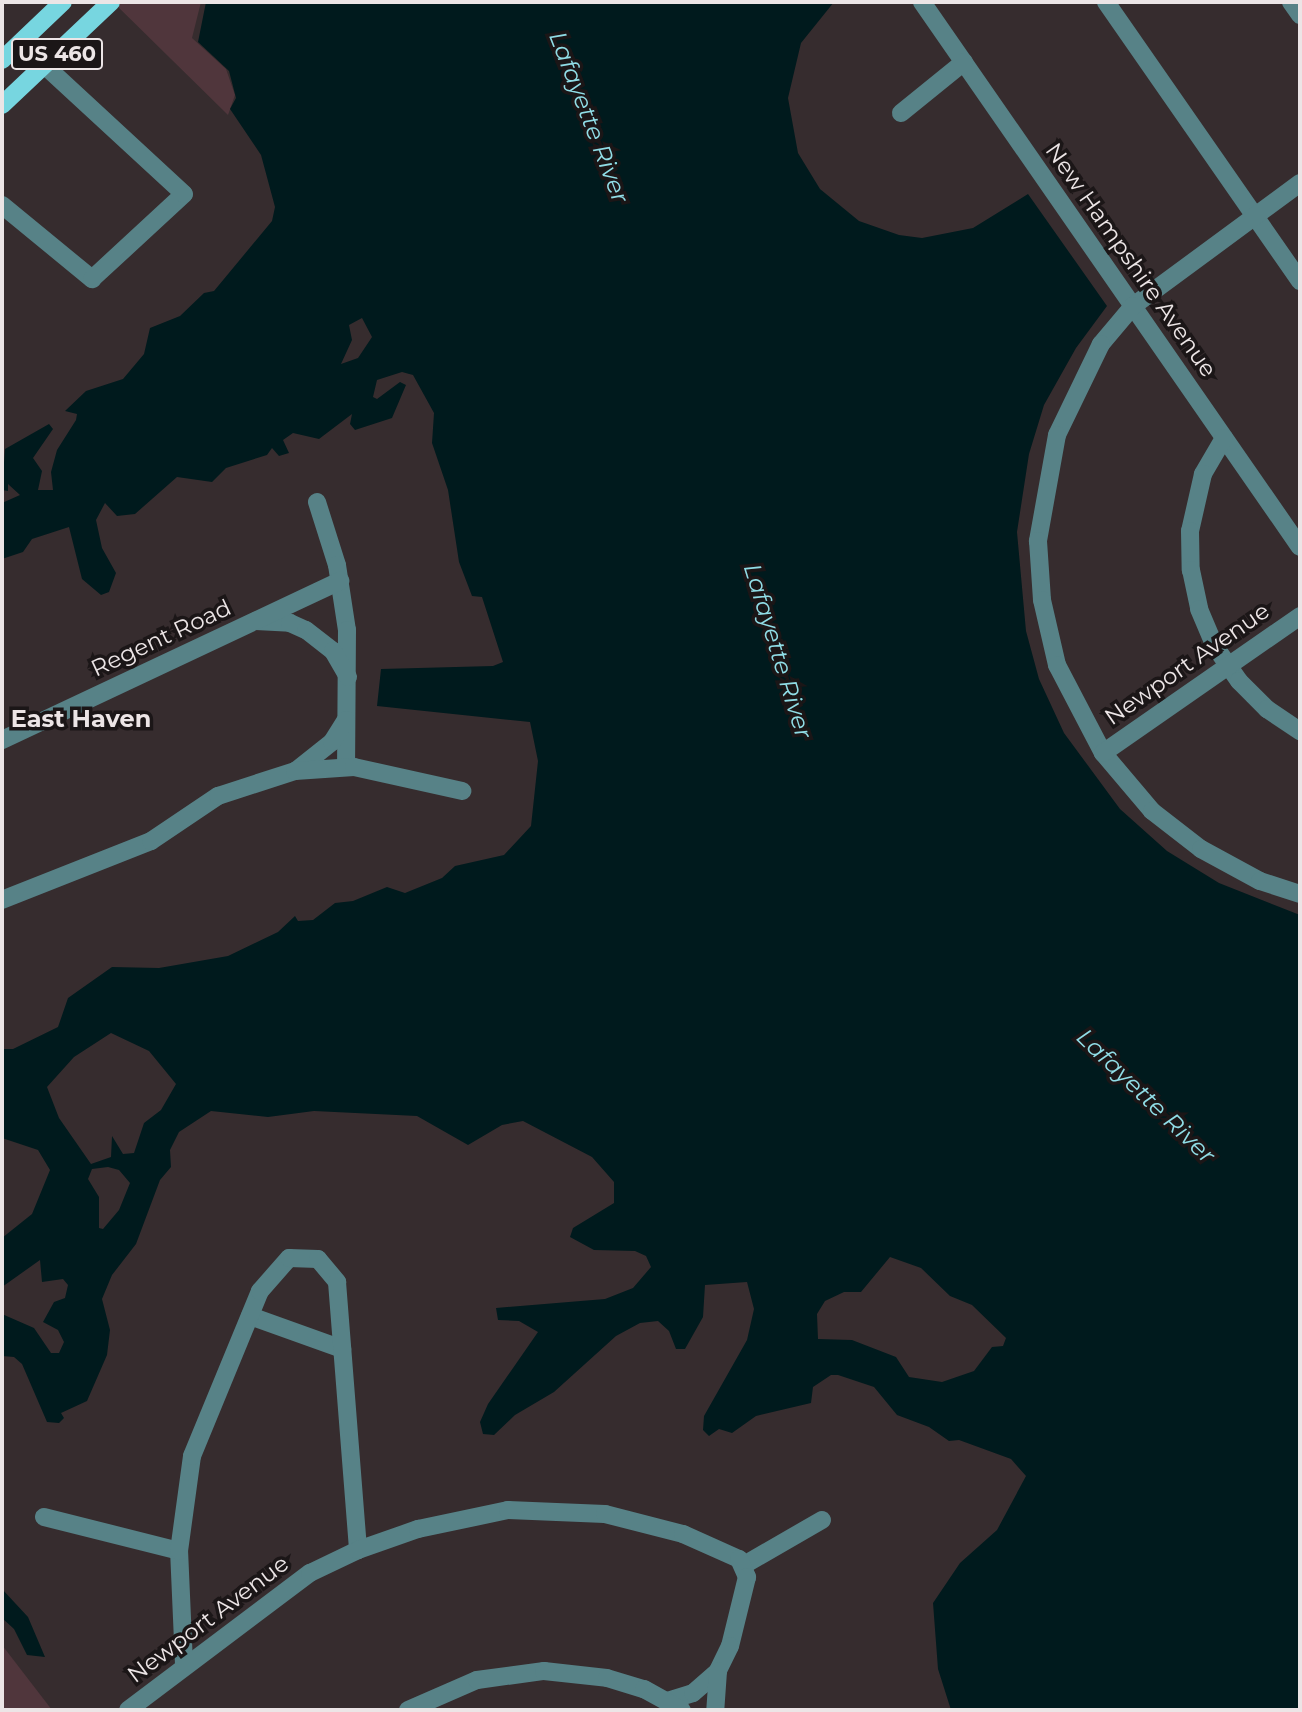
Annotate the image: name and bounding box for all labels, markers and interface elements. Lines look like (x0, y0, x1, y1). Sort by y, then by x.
water label: Lafayette River (543, 27, 635, 207)
road number: US 460 (10, 36, 104, 72)
street label: New Hampshire Avenue (1040, 138, 1222, 382)
water label: Lafayette River (738, 560, 818, 742)
street label: Regent Road (87, 594, 235, 682)
street label: Newport Avenue (1099, 597, 1275, 731)
district label: East Haven (11, 705, 151, 733)
water label: Lafayette River (1071, 1023, 1221, 1169)
street label: Newport Avenue (122, 1550, 294, 1688)

